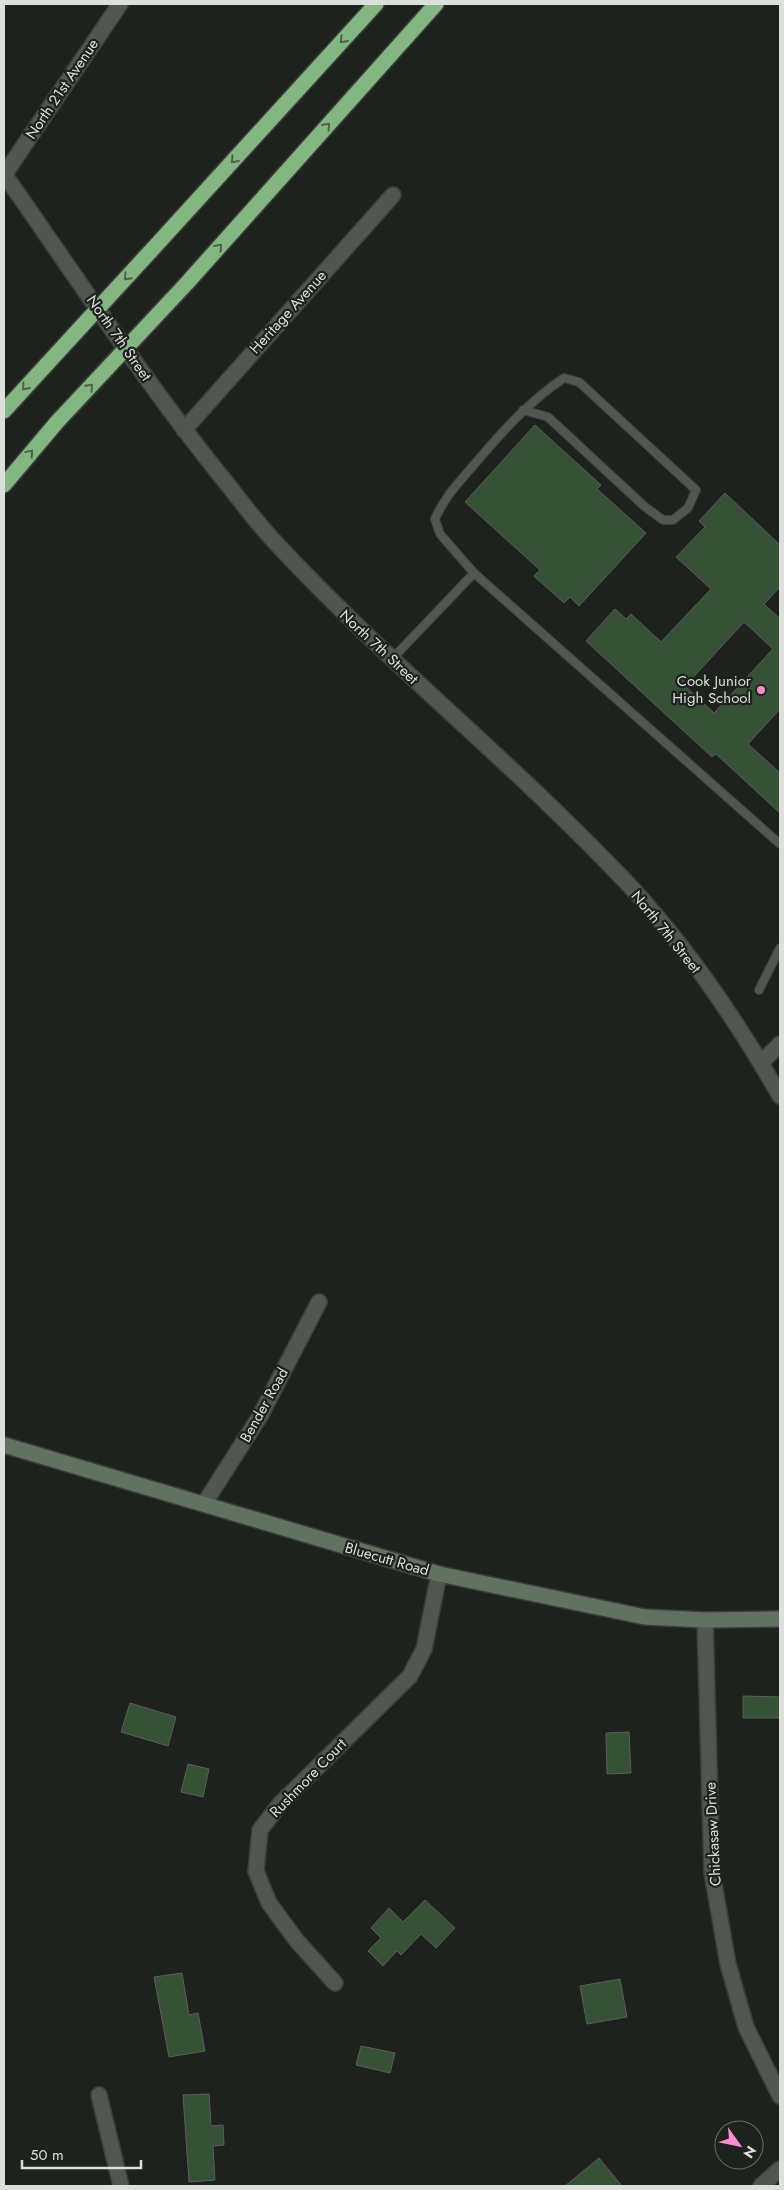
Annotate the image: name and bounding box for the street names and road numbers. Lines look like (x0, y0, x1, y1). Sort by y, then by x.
street label: North 21st Avenue (20, 34, 104, 144)
street label: Heritage Avenue (244, 265, 332, 359)
street label: North 7th Street (81, 290, 157, 386)
street label: North 7th Street (335, 605, 424, 690)
street label: North 7th Street (626, 886, 706, 978)
street label: Bender Road (234, 1364, 294, 1446)
street label: Bluecutt Road (342, 1537, 432, 1581)
street label: Rushmore Court (265, 1733, 352, 1822)
street label: Chickasaw Drive (699, 1781, 727, 1887)

